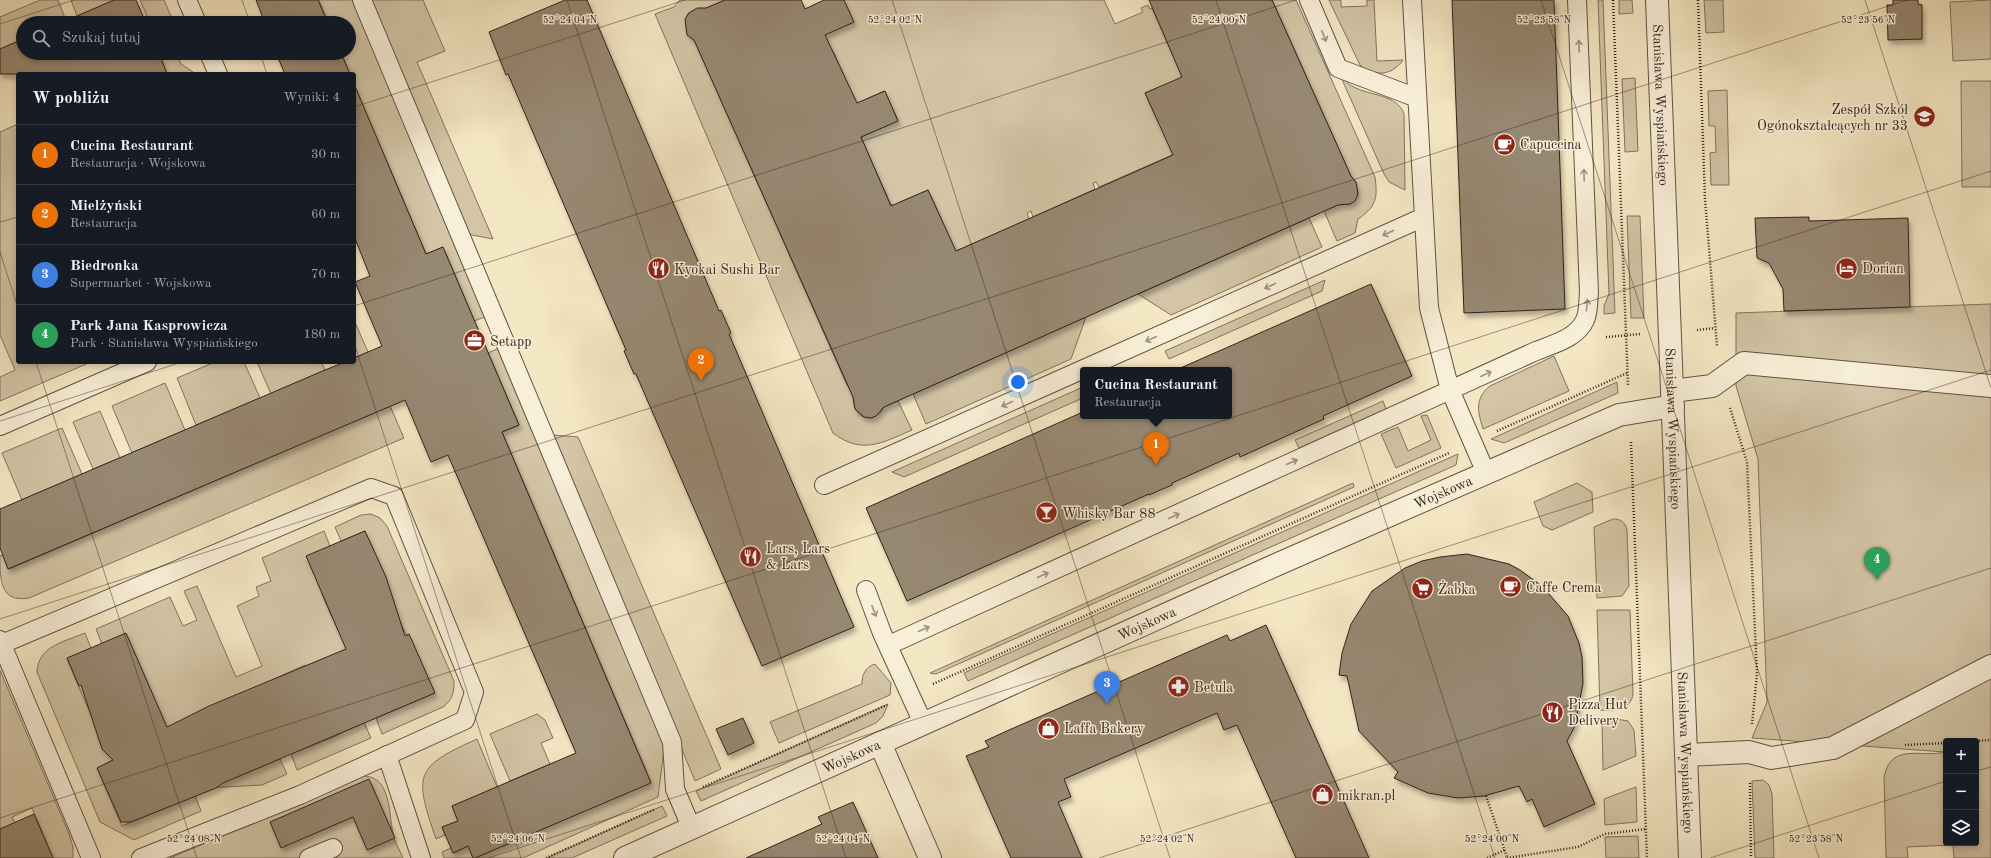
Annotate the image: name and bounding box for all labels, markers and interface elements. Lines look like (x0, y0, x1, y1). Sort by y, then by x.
text: 52°24'04"N (543, 15, 598, 25)
text: 52°24'02"N (868, 15, 923, 25)
text: 52°24'00"N (1192, 15, 1247, 25)
text: 52°23'58"N (1517, 15, 1572, 25)
text: 52°23'56"N (1841, 15, 1896, 25)
search box (16, 16, 356, 60)
street label: Stanisława Wyspiańskiego (1650, 24, 1670, 186)
icon: search (30, 27, 52, 49)
one-way arrow (1321, 29, 1329, 41)
text: Szukaj tutaj (62, 31, 141, 46)
one-way arrow (1575, 40, 1583, 53)
text: W pobliżu (32, 90, 109, 107)
text: Wyniki: 4 (284, 91, 340, 104)
place label: Zespół Szkół Ogónokształcących nr 33 (1757, 103, 1908, 133)
school or university icon: Zespół Szkół Ogónokształcących nr 33 (1911, 104, 1937, 130)
cafe icon: Capuccina (1492, 131, 1518, 157)
place label: Capuccina (1520, 138, 1582, 152)
text: Cucina Restaurant (70, 139, 194, 154)
text: 1 (41, 148, 49, 161)
text: 30 m (311, 148, 340, 161)
text: Restauracja · Wojskowa (70, 157, 206, 170)
one-way arrow (1580, 169, 1588, 182)
text: Mielżyński (70, 199, 142, 214)
text: 2 (41, 208, 49, 221)
text: 60 m (311, 208, 340, 221)
text: Restauracja (70, 217, 137, 230)
one-way arrow (1383, 230, 1395, 237)
hotel icon: Dorian (1834, 255, 1860, 281)
restaurant icon: Kyokai Sushi Bar (645, 256, 671, 282)
text: Biedronka (70, 259, 139, 274)
place label: Dorian (1862, 262, 1904, 276)
place label: Kyokai Sushi Bar (674, 263, 780, 277)
text: 3 (41, 268, 49, 281)
text: 70 m (311, 268, 340, 281)
text: Supermarket · Wojskowa (70, 277, 211, 290)
one-way arrow (1264, 283, 1276, 290)
one-way arrow (1584, 299, 1591, 312)
text: Park Jana Kasprowicza (70, 319, 228, 334)
text: 4 (41, 328, 49, 341)
text: 180 m (303, 328, 340, 341)
office icon: Setapp (461, 328, 487, 354)
place label: Setapp (490, 335, 531, 349)
one-way arrow (1145, 336, 1157, 343)
text: Park · Stanisława Wyspiańskiego (70, 337, 258, 350)
pin: 2 (688, 348, 714, 381)
street label: Stanisława Wyspiańskiego (1662, 348, 1683, 510)
popup (1080, 367, 1232, 419)
one-way arrow (1479, 370, 1491, 377)
your location (1008, 372, 1028, 392)
text: Cucina Restaurant (1094, 378, 1218, 393)
text: Restauracja (1094, 396, 1161, 409)
one-way arrow (1001, 400, 1013, 408)
pin: 1 (1143, 432, 1169, 465)
one-way arrow (1286, 458, 1298, 465)
street label: Wojskowa (1412, 474, 1475, 512)
bar icon: Whisky Bar 88 (1033, 500, 1059, 526)
place label: Whisky Bar 88 (1062, 507, 1156, 521)
one-way arrow (1168, 512, 1180, 519)
place label: Lars, Lars & Lars (766, 542, 830, 572)
restaurant icon: Lars, Lars & Lars (738, 543, 764, 569)
pin: 4 (1864, 547, 1890, 580)
one-way arrow (1036, 571, 1048, 578)
cafe icon: Caffe Crema (1498, 574, 1524, 600)
supermarket icon: Żabka (1410, 576, 1436, 602)
place label: Żabka (1438, 580, 1475, 597)
place label: Caffe Crema (1526, 581, 1602, 595)
one-way arrow (870, 605, 878, 617)
street label: Wojskowa (1116, 605, 1178, 643)
one-way arrow (918, 625, 930, 632)
pin: 3 (1094, 671, 1120, 704)
street label: Stanisława Wyspiańskiego (1675, 671, 1695, 834)
pharmacy icon: Betula (1166, 674, 1192, 700)
place label: Betula (1194, 681, 1233, 695)
place label: Pizza Hut Delivery (1568, 698, 1628, 728)
restaurant icon: Pizza Hut Delivery (1539, 699, 1565, 725)
shop icon: Laffa Bakery (1036, 715, 1062, 741)
place label: Laffa Bakery (1064, 722, 1144, 736)
street label: Wojskowa (820, 738, 883, 776)
map controls (1943, 738, 1979, 846)
button: + (1943, 738, 1979, 774)
button: − (1943, 774, 1979, 810)
shop icon: mikran.pl (1310, 782, 1336, 808)
place label: mikran.pl (1338, 789, 1396, 803)
button: layers (1943, 810, 1979, 846)
text: 52°24'08"N (167, 834, 222, 844)
text: 52°24'06"N (491, 834, 546, 844)
text: 52°24'04"N (816, 834, 871, 844)
text: 52°24'02"N (1140, 834, 1195, 844)
text: 52°24'00"N (1465, 834, 1520, 844)
text: 52°23'58"N (1789, 834, 1844, 844)

